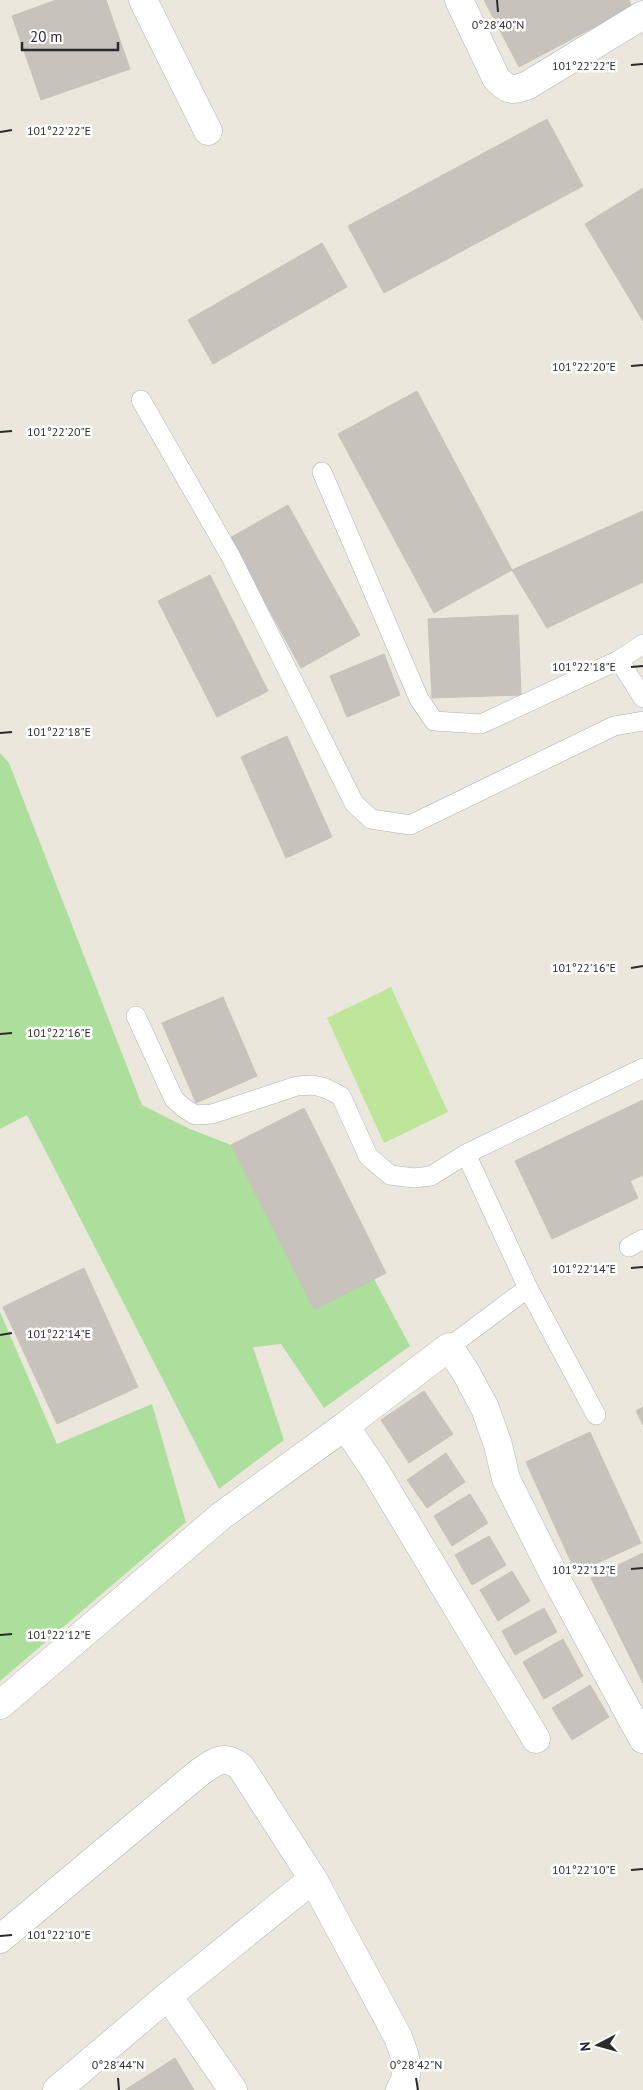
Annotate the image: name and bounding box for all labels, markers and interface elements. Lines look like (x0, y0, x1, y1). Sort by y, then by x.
text: 0°28'40"N (472, 17, 524, 32)
scale bar (22, 20, 119, 52)
text: 20 m (30, 27, 63, 46)
text: 101°22'22"E (552, 58, 616, 73)
text: 101°22'22"E (27, 123, 91, 138)
text: 101°22'20"E (552, 359, 616, 374)
text: 101°22'20"E (27, 424, 91, 439)
text: 101°22'18"E (552, 659, 616, 674)
text: 101°22'18"E (27, 724, 91, 739)
text: 101°22'16"E (552, 960, 616, 975)
text: 101°22'16"E (27, 1025, 91, 1040)
text: 101°22'14"E (552, 1261, 616, 1276)
text: 101°22'14"E (27, 1326, 91, 1341)
text: 101°22'12"E (552, 1562, 616, 1577)
text: 101°22'12"E (27, 1627, 91, 1642)
text: 101°22'10"E (552, 1862, 616, 1877)
text: 101°22'10"E (27, 1927, 91, 1942)
north arrow (573, 2020, 623, 2070)
text: N (576, 2041, 595, 2052)
text: 0°28'44"N (92, 2057, 144, 2072)
text: 0°28'42"N (390, 2057, 442, 2072)

